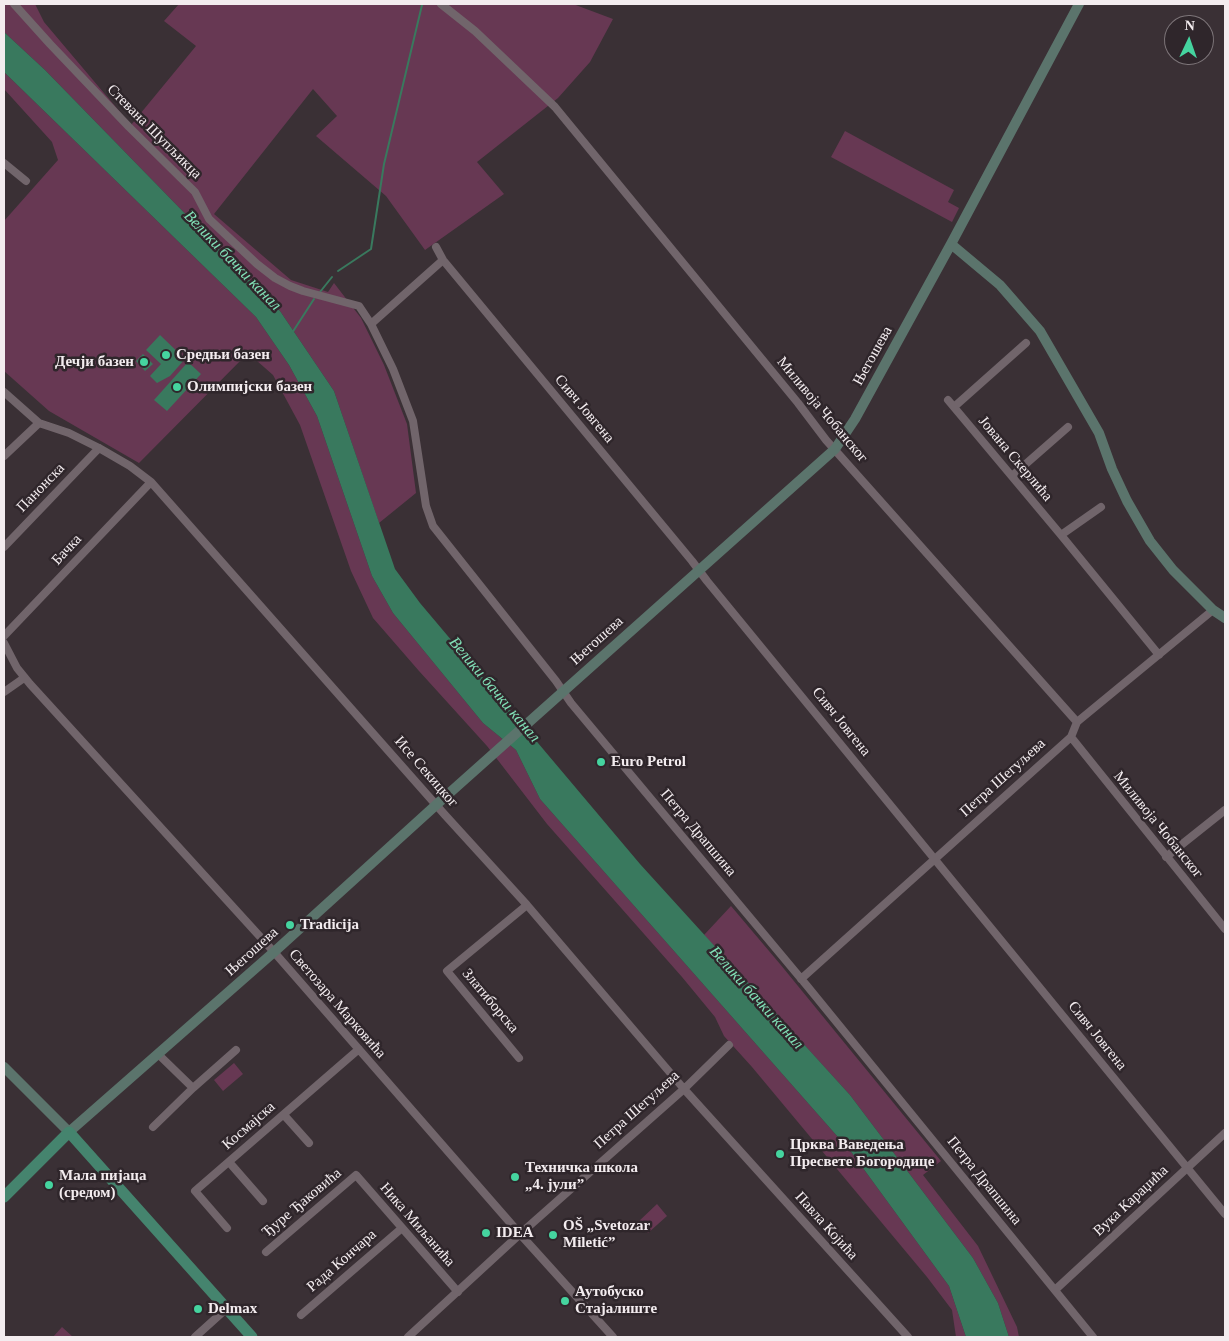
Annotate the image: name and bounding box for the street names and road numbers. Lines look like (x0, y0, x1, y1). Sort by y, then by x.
street label: Стевана Шупљикца (103, 81, 205, 183)
street label: Његошева (849, 323, 897, 389)
street label: Миливоја Чобанског (773, 354, 871, 466)
street label: Сивч Јовгена (550, 371, 618, 447)
street label: Јована Скерлића (974, 413, 1056, 505)
street label: Панонска (13, 460, 69, 516)
street label: Бачка (48, 531, 86, 569)
street label: Његошева (567, 613, 627, 669)
street label: Сивч Јовгена (808, 684, 874, 760)
street label: Исе Секицког (390, 733, 462, 811)
street label: Петра Шегуљева (957, 735, 1049, 821)
street label: Миливоја Чобанског (1109, 768, 1207, 882)
street label: Петра Драпшина (656, 786, 740, 880)
street label: Његошева (222, 924, 282, 980)
street label: Светозара Марковића (285, 946, 389, 1062)
street label: Златиборска (458, 965, 522, 1037)
street label: Сивч Јовгена (1064, 998, 1130, 1074)
street label: Петра Шегуљева (591, 1067, 683, 1153)
street label: Космајска (219, 1098, 279, 1154)
street label: Петра Драпшина (943, 1133, 1025, 1229)
street label: Вука Караџића (1090, 1162, 1172, 1240)
street label: Ђуре Ђаковића (259, 1165, 345, 1241)
street label: Ника Миљанића (376, 1179, 458, 1271)
street label: Павла Којића (791, 1188, 861, 1264)
street label: Рада Кончара (304, 1226, 380, 1296)

